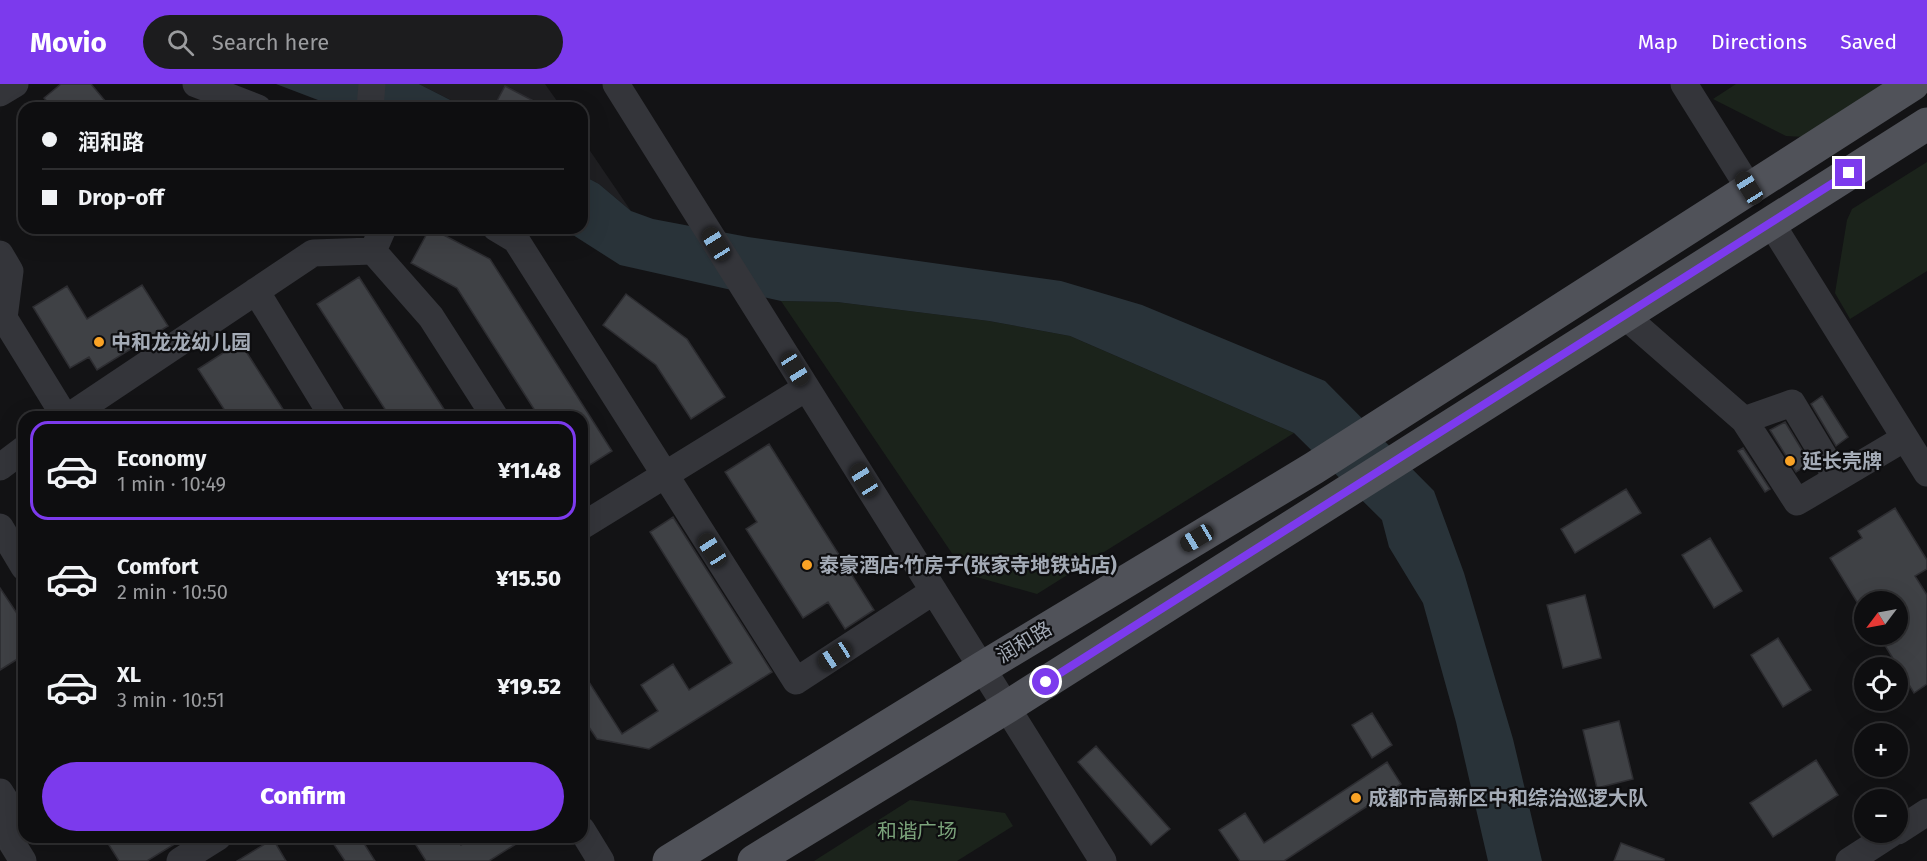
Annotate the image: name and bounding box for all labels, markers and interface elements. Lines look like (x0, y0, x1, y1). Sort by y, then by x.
search box (143, 15, 563, 69)
text: Movio (30, 26, 107, 59)
icon: search (164, 26, 197, 59)
text: Search here (212, 29, 329, 56)
text: Map (1638, 29, 1678, 55)
text: Directions (1711, 29, 1807, 55)
text: Saved (1840, 29, 1897, 55)
text: 润和路 (78, 129, 144, 156)
route end (1835, 159, 1862, 186)
car (1732, 168, 1766, 208)
text: Drop-off (78, 184, 164, 211)
car (699, 224, 733, 264)
place label: 中和龙龙幼儿园 (111, 330, 251, 354)
marker: 中和龙龙幼儿园 (92, 335, 106, 349)
car (778, 349, 812, 389)
icon: car (45, 444, 99, 498)
text: Economy (117, 445, 206, 472)
place label: 延长壳牌 (1802, 449, 1882, 473)
marker: 延长壳牌 (1783, 454, 1797, 468)
text: ¥11.48 (498, 457, 561, 484)
car (847, 460, 881, 500)
text: 1 min · 10:49 (117, 472, 226, 496)
car (1177, 521, 1217, 555)
car (695, 530, 729, 570)
icon: car (45, 552, 99, 606)
text: Comfort (117, 553, 198, 580)
place label: 泰豪酒店·竹房子(张家寺地铁站店) (819, 553, 1117, 577)
marker: 泰豪酒店·竹房子(张家寺地铁站店) (800, 558, 814, 572)
text: ¥15.50 (496, 565, 561, 592)
text: 2 min · 10:50 (117, 580, 228, 604)
north arrow (1854, 591, 1908, 645)
map controls (1854, 591, 1908, 843)
street label: 润和路 (992, 616, 1056, 668)
car (815, 639, 855, 673)
button: locate (1854, 657, 1908, 711)
icon: car (45, 660, 99, 714)
text: XL (117, 661, 141, 688)
route start (1032, 668, 1059, 695)
text: ¥19.52 (497, 673, 561, 700)
text: 3 min · 10:51 (117, 688, 225, 712)
button: + (1854, 723, 1908, 777)
button: Confirm (42, 762, 564, 831)
place label: 成都市高新区中和综治巡逻大队 (1368, 786, 1648, 810)
button: − (1854, 789, 1908, 843)
marker: 成都市高新区中和综治巡逻大队 (1349, 791, 1363, 805)
park label: 和谐广场 (877, 819, 957, 843)

